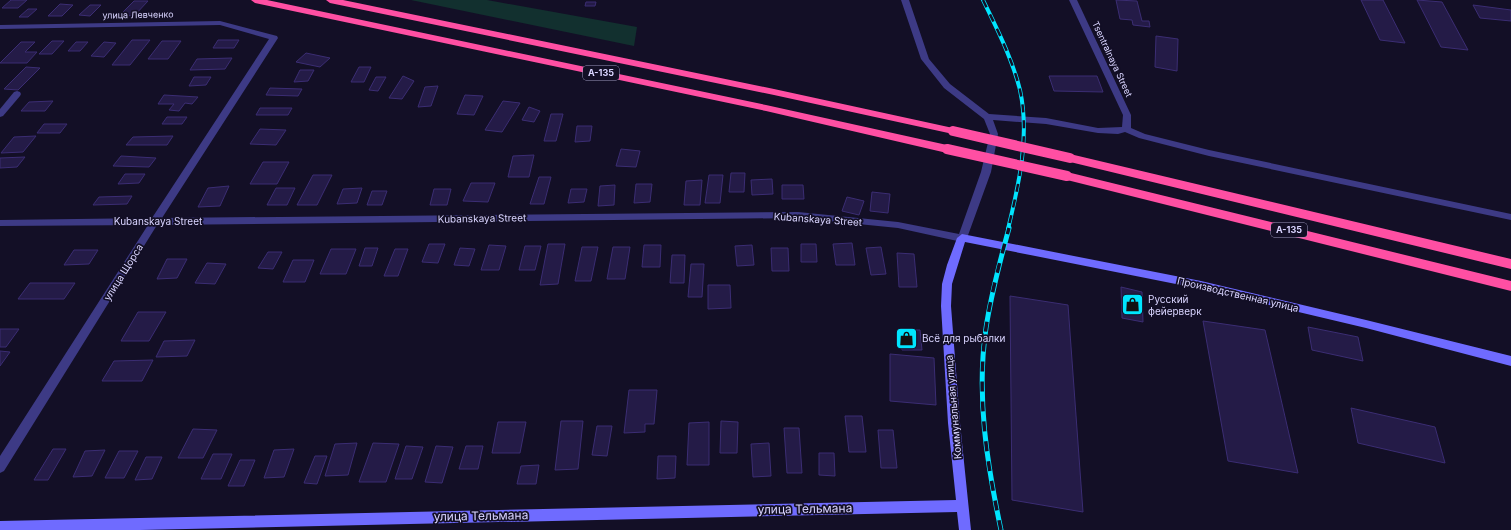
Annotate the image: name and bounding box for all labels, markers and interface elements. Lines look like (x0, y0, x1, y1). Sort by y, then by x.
street label: улица Левченко (102, 8, 174, 21)
street label: Tsentralnaya Street (1090, 19, 1135, 98)
road number: А-135 (583, 66, 619, 80)
street label: Kubanskaya Street (773, 210, 863, 228)
street label: Kubanskaya Street (438, 211, 527, 225)
street label: Kubanskaya Street (114, 215, 203, 227)
road number: А-135 (1271, 223, 1307, 237)
street label: улица Щорса (101, 241, 145, 303)
street label: Производственная улица (1176, 274, 1300, 314)
shop icon: Русский фейерверк (1119, 292, 1145, 318)
place label: Русский фейерверк (1148, 293, 1202, 317)
shop icon: Всё для рыбалки (893, 325, 919, 351)
place label: Всё для рыбалки (922, 332, 1005, 344)
street label: Коммунальная улица (942, 354, 964, 460)
street label: улица Тельмана (758, 500, 852, 517)
street label: улица Тельмана (434, 507, 528, 524)

